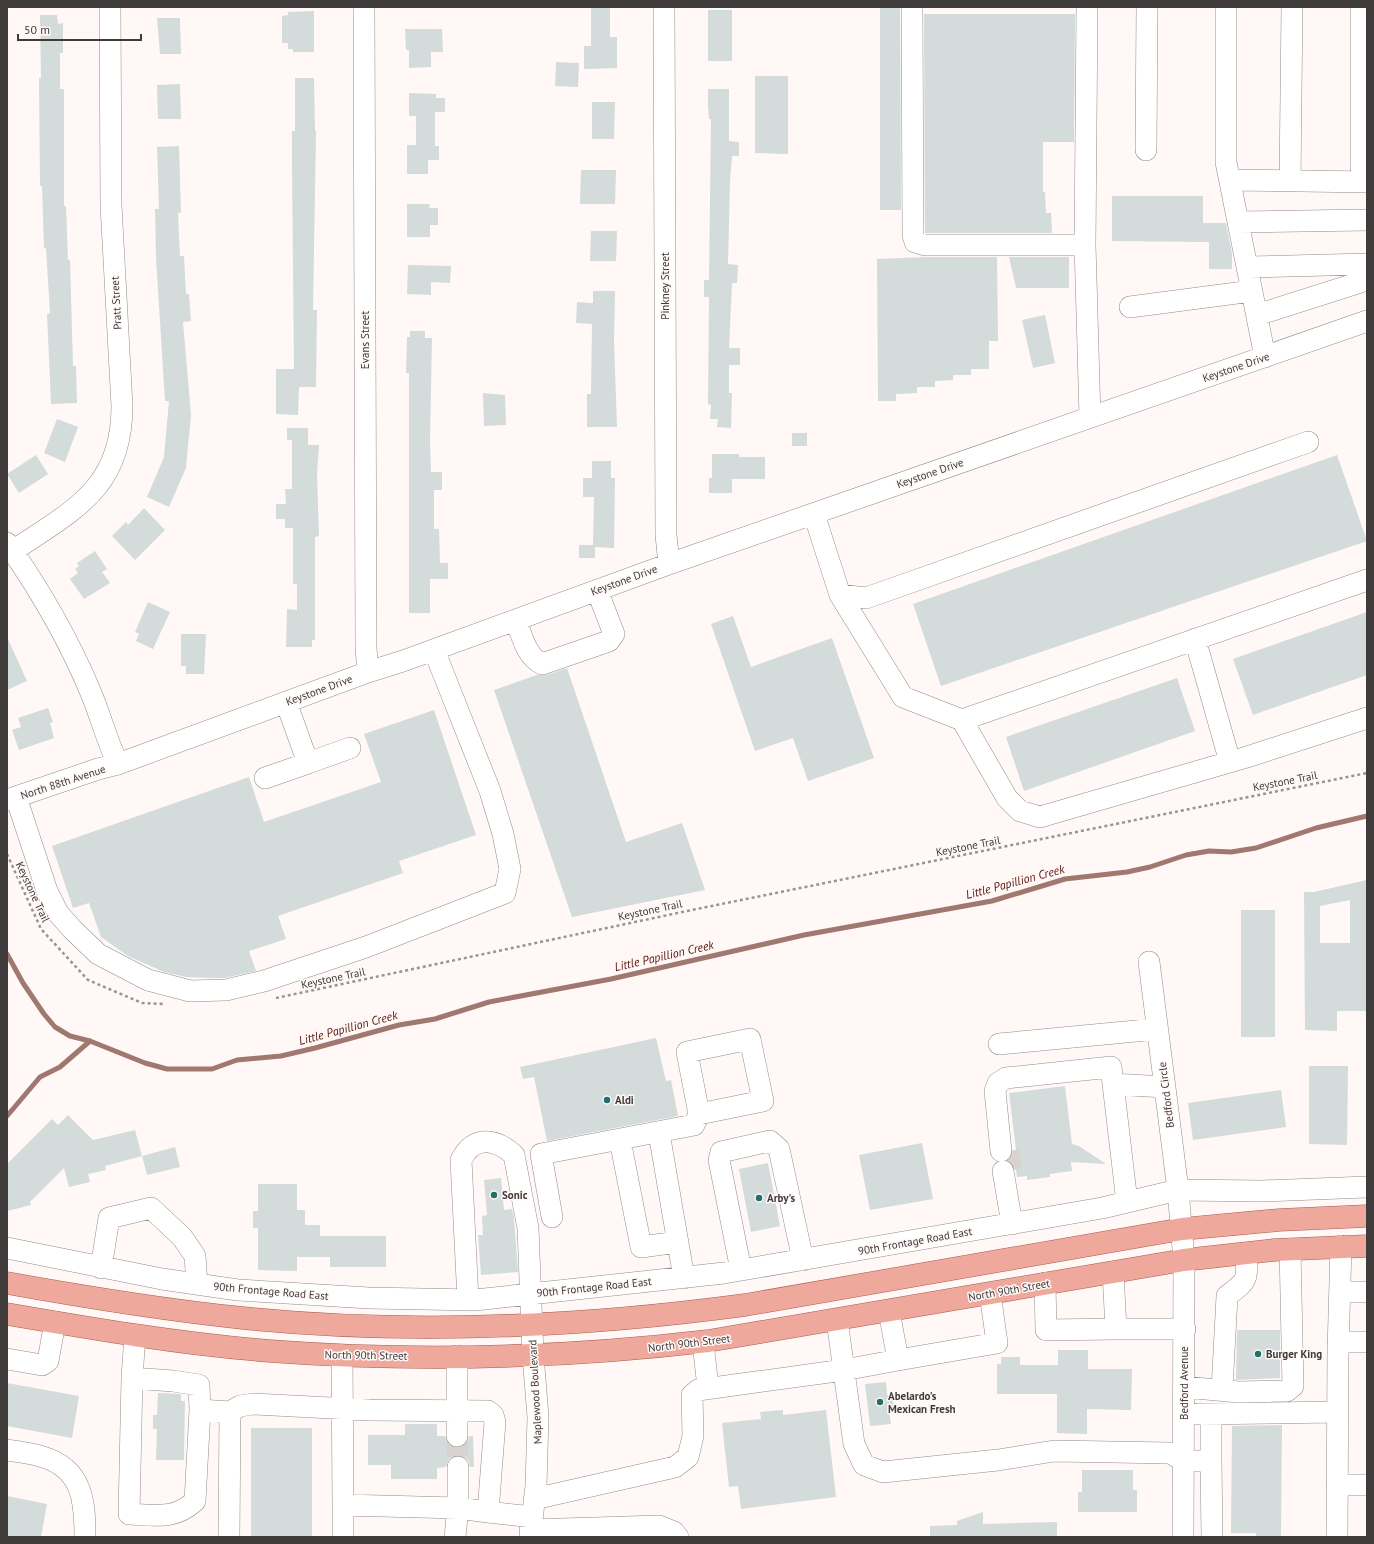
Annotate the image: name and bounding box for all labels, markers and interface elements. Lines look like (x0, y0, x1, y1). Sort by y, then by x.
scale bar (18, 16, 141, 42)
text: 50 m (24, 22, 50, 37)
street label: Pinkney Street (658, 252, 672, 320)
street label: Pratt Street (108, 276, 124, 330)
street label: Evans Street (358, 311, 372, 369)
street label: Keystone Drive (1201, 349, 1272, 385)
street label: Keystone Drive (895, 455, 966, 491)
street label: Keystone Drive (589, 561, 660, 599)
street label: Keystone Drive (284, 671, 355, 709)
street label: North 88th Avenue (19, 762, 108, 802)
street label: Keystone Trail (1252, 768, 1319, 794)
street label: Keystone Trail (935, 833, 1002, 859)
street label: Keystone Trail (13, 859, 53, 925)
water label: Little Papillion Creek (964, 861, 1066, 902)
street label: Keystone Trail (617, 896, 684, 924)
water label: Little Papillion Creek (613, 937, 716, 974)
street label: Keystone Trail (300, 964, 367, 992)
water label: Little Papillion Creek (297, 1007, 399, 1048)
street label: Bedford Circle (1155, 1061, 1177, 1129)
place label: Aldi (615, 1093, 634, 1107)
marker: Aldi (602, 1095, 612, 1105)
place label: Sonic (502, 1188, 528, 1202)
marker: Sonic (489, 1190, 499, 1200)
place label: Arby's (767, 1191, 796, 1205)
marker: Arby's (754, 1193, 764, 1203)
street label: 90th Frontage Road East (857, 1224, 973, 1258)
street label: 90th Frontage Road East (536, 1274, 652, 1300)
street label: North 90th Street (967, 1276, 1051, 1304)
street label: 90th Frontage Road East (213, 1279, 329, 1303)
street label: North 90th Street (647, 1331, 731, 1355)
street label: Maplewood Boulevard (525, 1339, 545, 1445)
street label: Bedford Avenue (1177, 1346, 1191, 1420)
street label: North 90th Street (324, 1347, 408, 1363)
place label: Burger King (1266, 1347, 1322, 1361)
marker: Burger King (1253, 1349, 1263, 1359)
place label: Abelardo's Mexican Fresh (888, 1389, 956, 1416)
marker: Abelardo's Mexican Fresh (875, 1397, 885, 1407)

